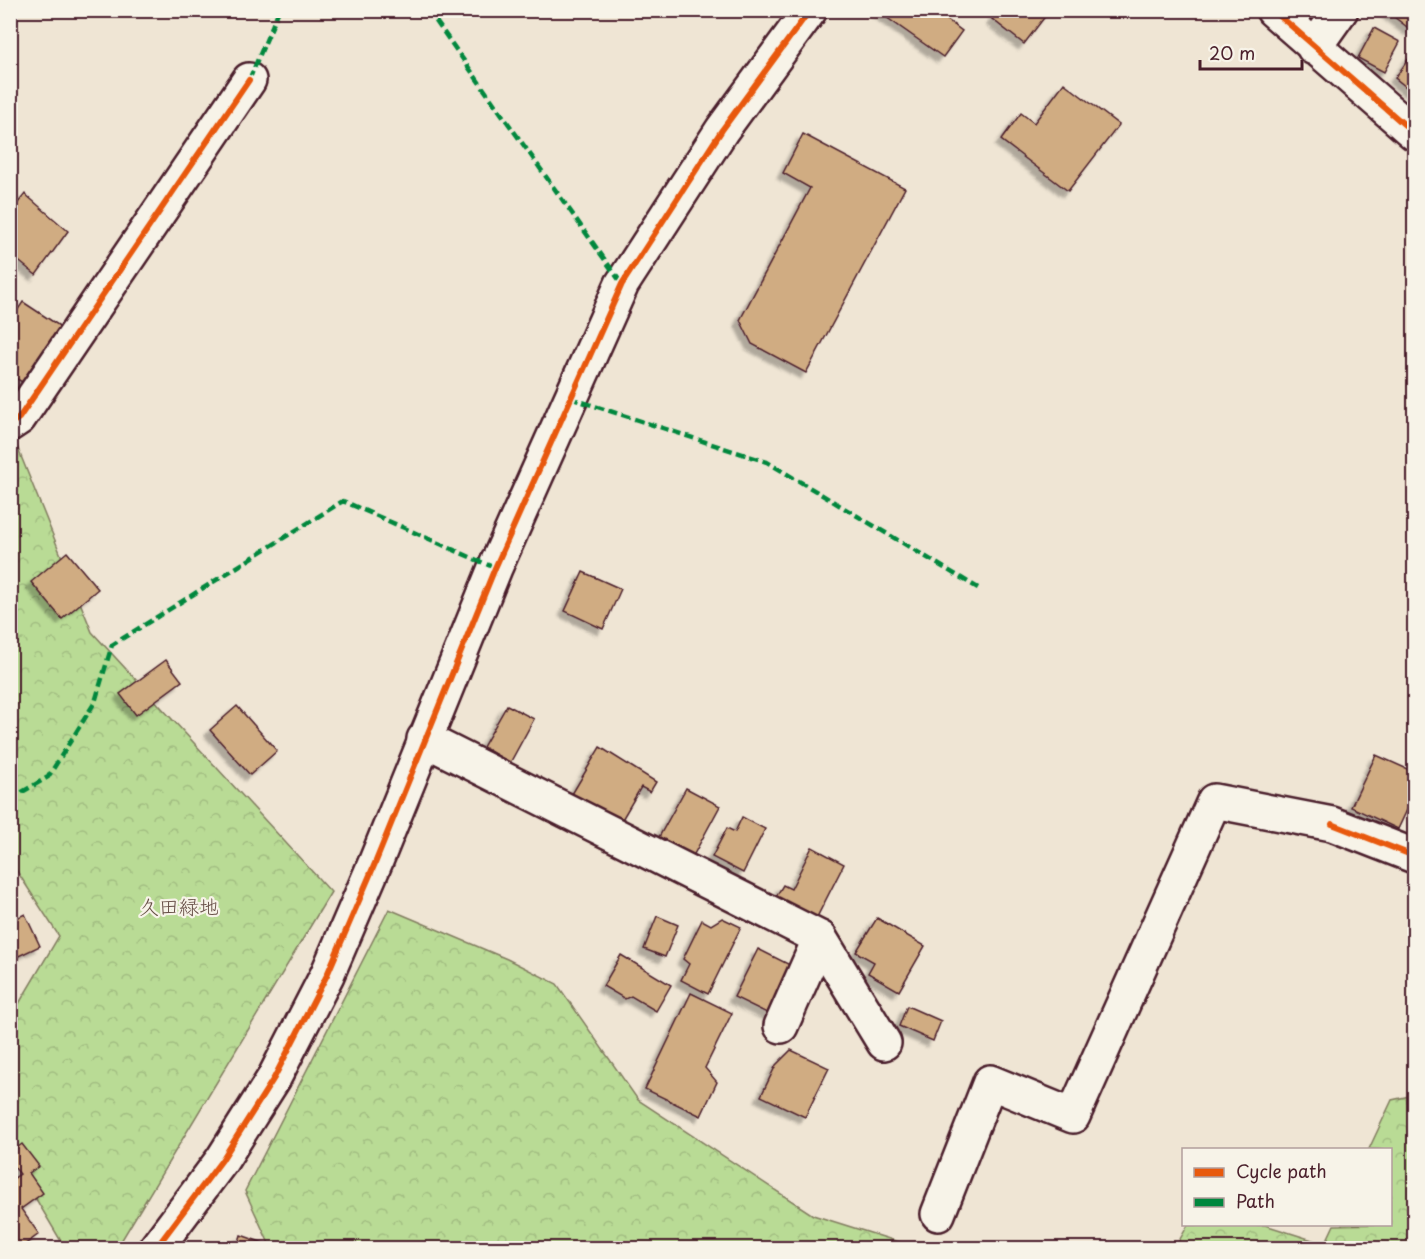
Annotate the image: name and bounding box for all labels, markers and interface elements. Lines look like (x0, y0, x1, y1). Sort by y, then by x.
scale bar (1200, 33, 1302, 71)
text: 20 m (1209, 39, 1255, 66)
park label: 久田緑地 (139, 891, 219, 921)
legend (1182, 1148, 1392, 1226)
text: Cycle path (1236, 1157, 1327, 1184)
text: Path (1236, 1187, 1275, 1214)

